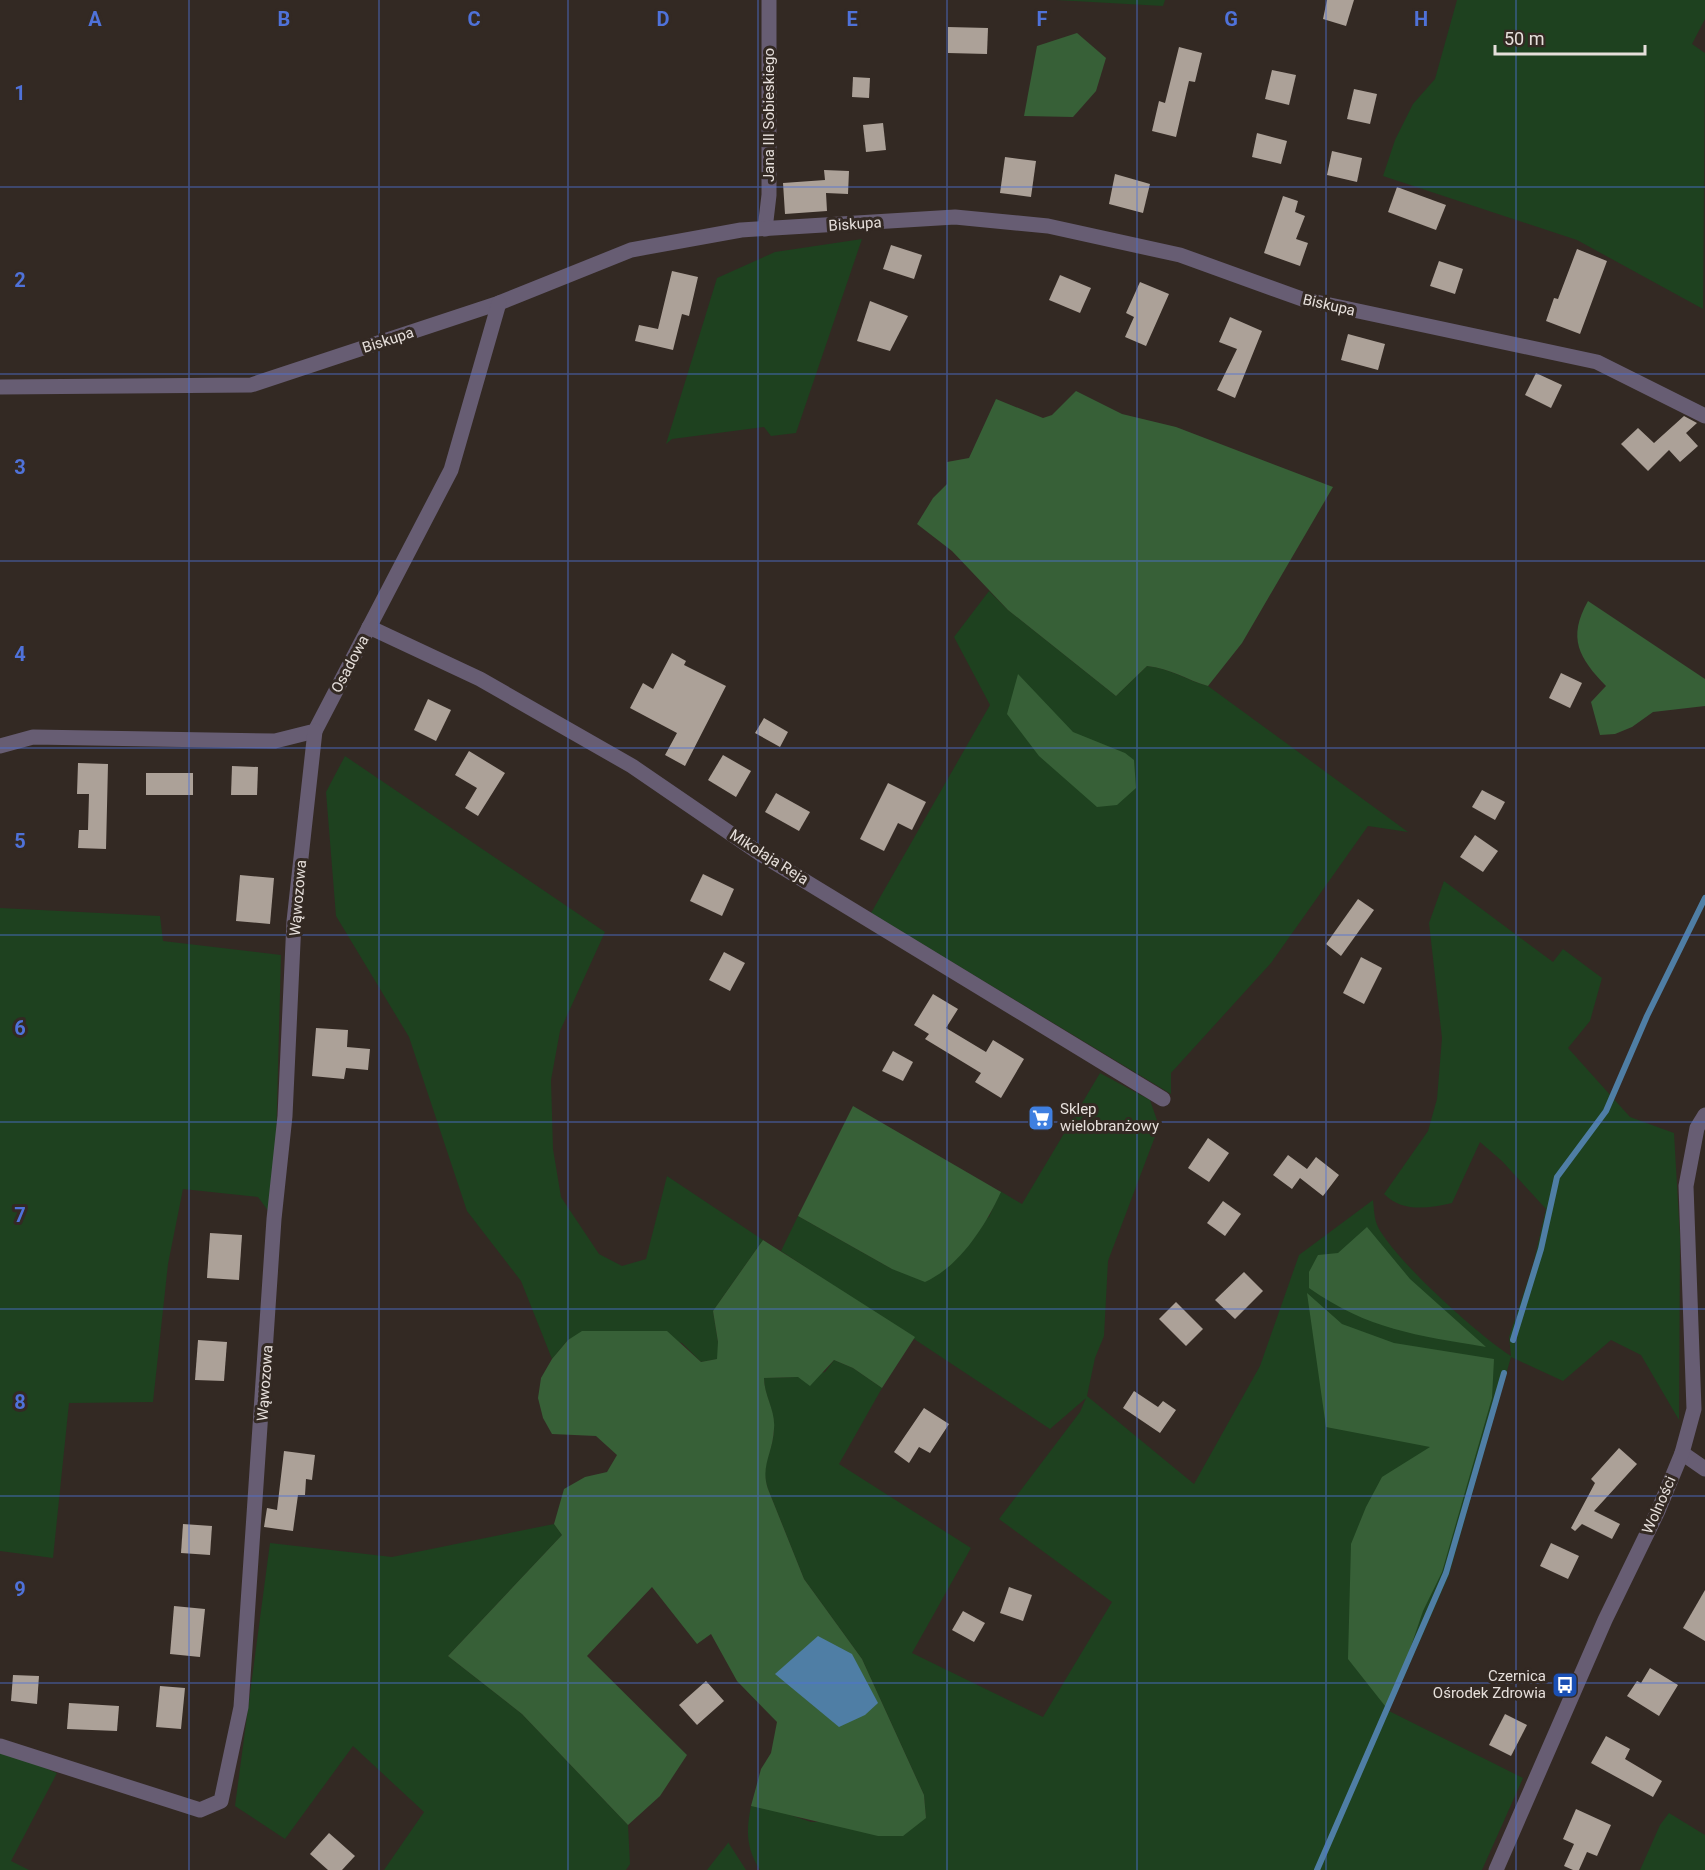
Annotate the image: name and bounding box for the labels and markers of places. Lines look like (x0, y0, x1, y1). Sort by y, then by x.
place label: Sklep wielobranżowy (1060, 1100, 1159, 1135)
supermarket icon: Sklep wielobranżowy (1026, 1103, 1056, 1133)
place label: Czernica Ośrodek Zdrowia (1433, 1667, 1546, 1702)
bus stop icon: Czernica Ośrodek Zdrowia (1550, 1670, 1580, 1700)

